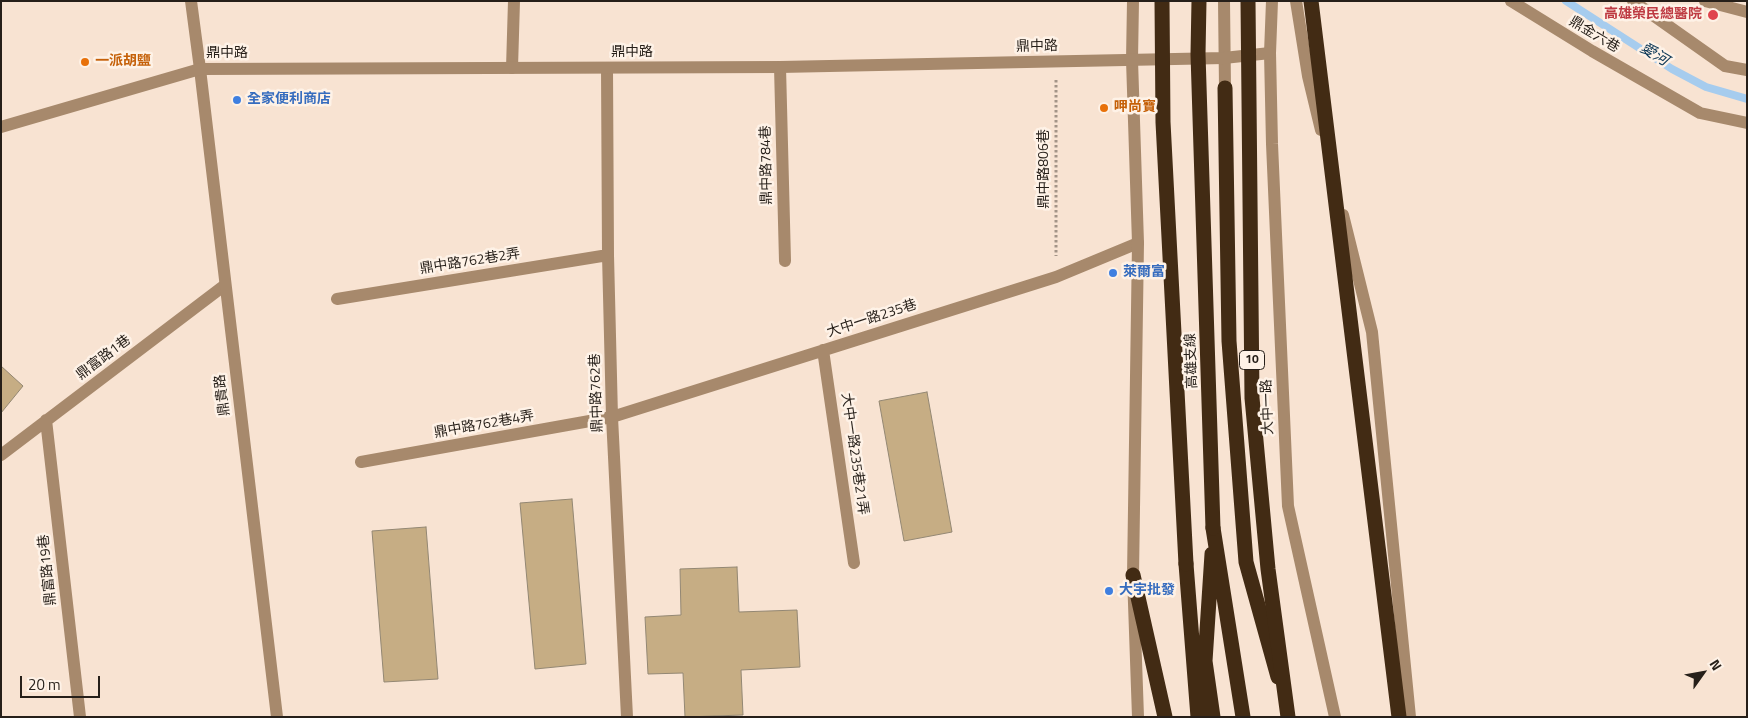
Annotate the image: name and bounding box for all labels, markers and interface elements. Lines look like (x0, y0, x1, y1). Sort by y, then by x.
place label: 高雄榮民總醫院 (1604, 7, 1702, 23)
marker: 高雄榮民總醫院 (1706, 8, 1720, 22)
street label: 鼎金六巷 (1566, 13, 1622, 57)
street label: 鼎中路 (1016, 38, 1058, 56)
water label: 愛河 (1637, 39, 1671, 71)
street label: 鼎中路 (611, 45, 653, 61)
street label: 鼎中路 (206, 46, 248, 62)
place label: 一派胡鹽 (95, 54, 151, 70)
marker: 一派胡鹽 (79, 56, 91, 68)
place label: 全家便利商店 (247, 92, 331, 108)
marker: 全家便利商店 (231, 94, 243, 106)
place label: 呷尚寶 (1114, 100, 1156, 116)
marker: 呷尚寶 (1098, 102, 1110, 114)
street label: 鼎中路784巷 (758, 125, 776, 205)
street label: 鼎中路806巷 (1037, 129, 1053, 209)
street label: 鼎中路762巷2弄 (419, 246, 521, 278)
place label: 萊爾富 (1123, 265, 1165, 281)
marker: 萊爾富 (1107, 267, 1119, 279)
street label: 大中一路235巷 (825, 297, 919, 341)
street label: 鼎富路1巷 (73, 332, 135, 384)
street label: 高雄支線 (1183, 333, 1201, 389)
road number: 10 (1240, 350, 1264, 370)
street label: 鼎中路762巷 (587, 353, 607, 433)
street label: 鼎貴路 (212, 373, 234, 417)
street label: 大中一路 (1259, 379, 1277, 435)
street label: 大中一路235巷21弄 (837, 392, 871, 516)
street label: 鼎中路762巷4弄 (433, 408, 535, 442)
street label: 鼎富路19巷 (36, 533, 60, 607)
place label: 大宇批發 (1119, 583, 1175, 599)
marker: 大宇批發 (1103, 585, 1115, 597)
north arrow (1678, 648, 1728, 698)
text: N (1705, 655, 1728, 674)
scale bar (22, 666, 102, 698)
text: 20 m (28, 673, 61, 696)

